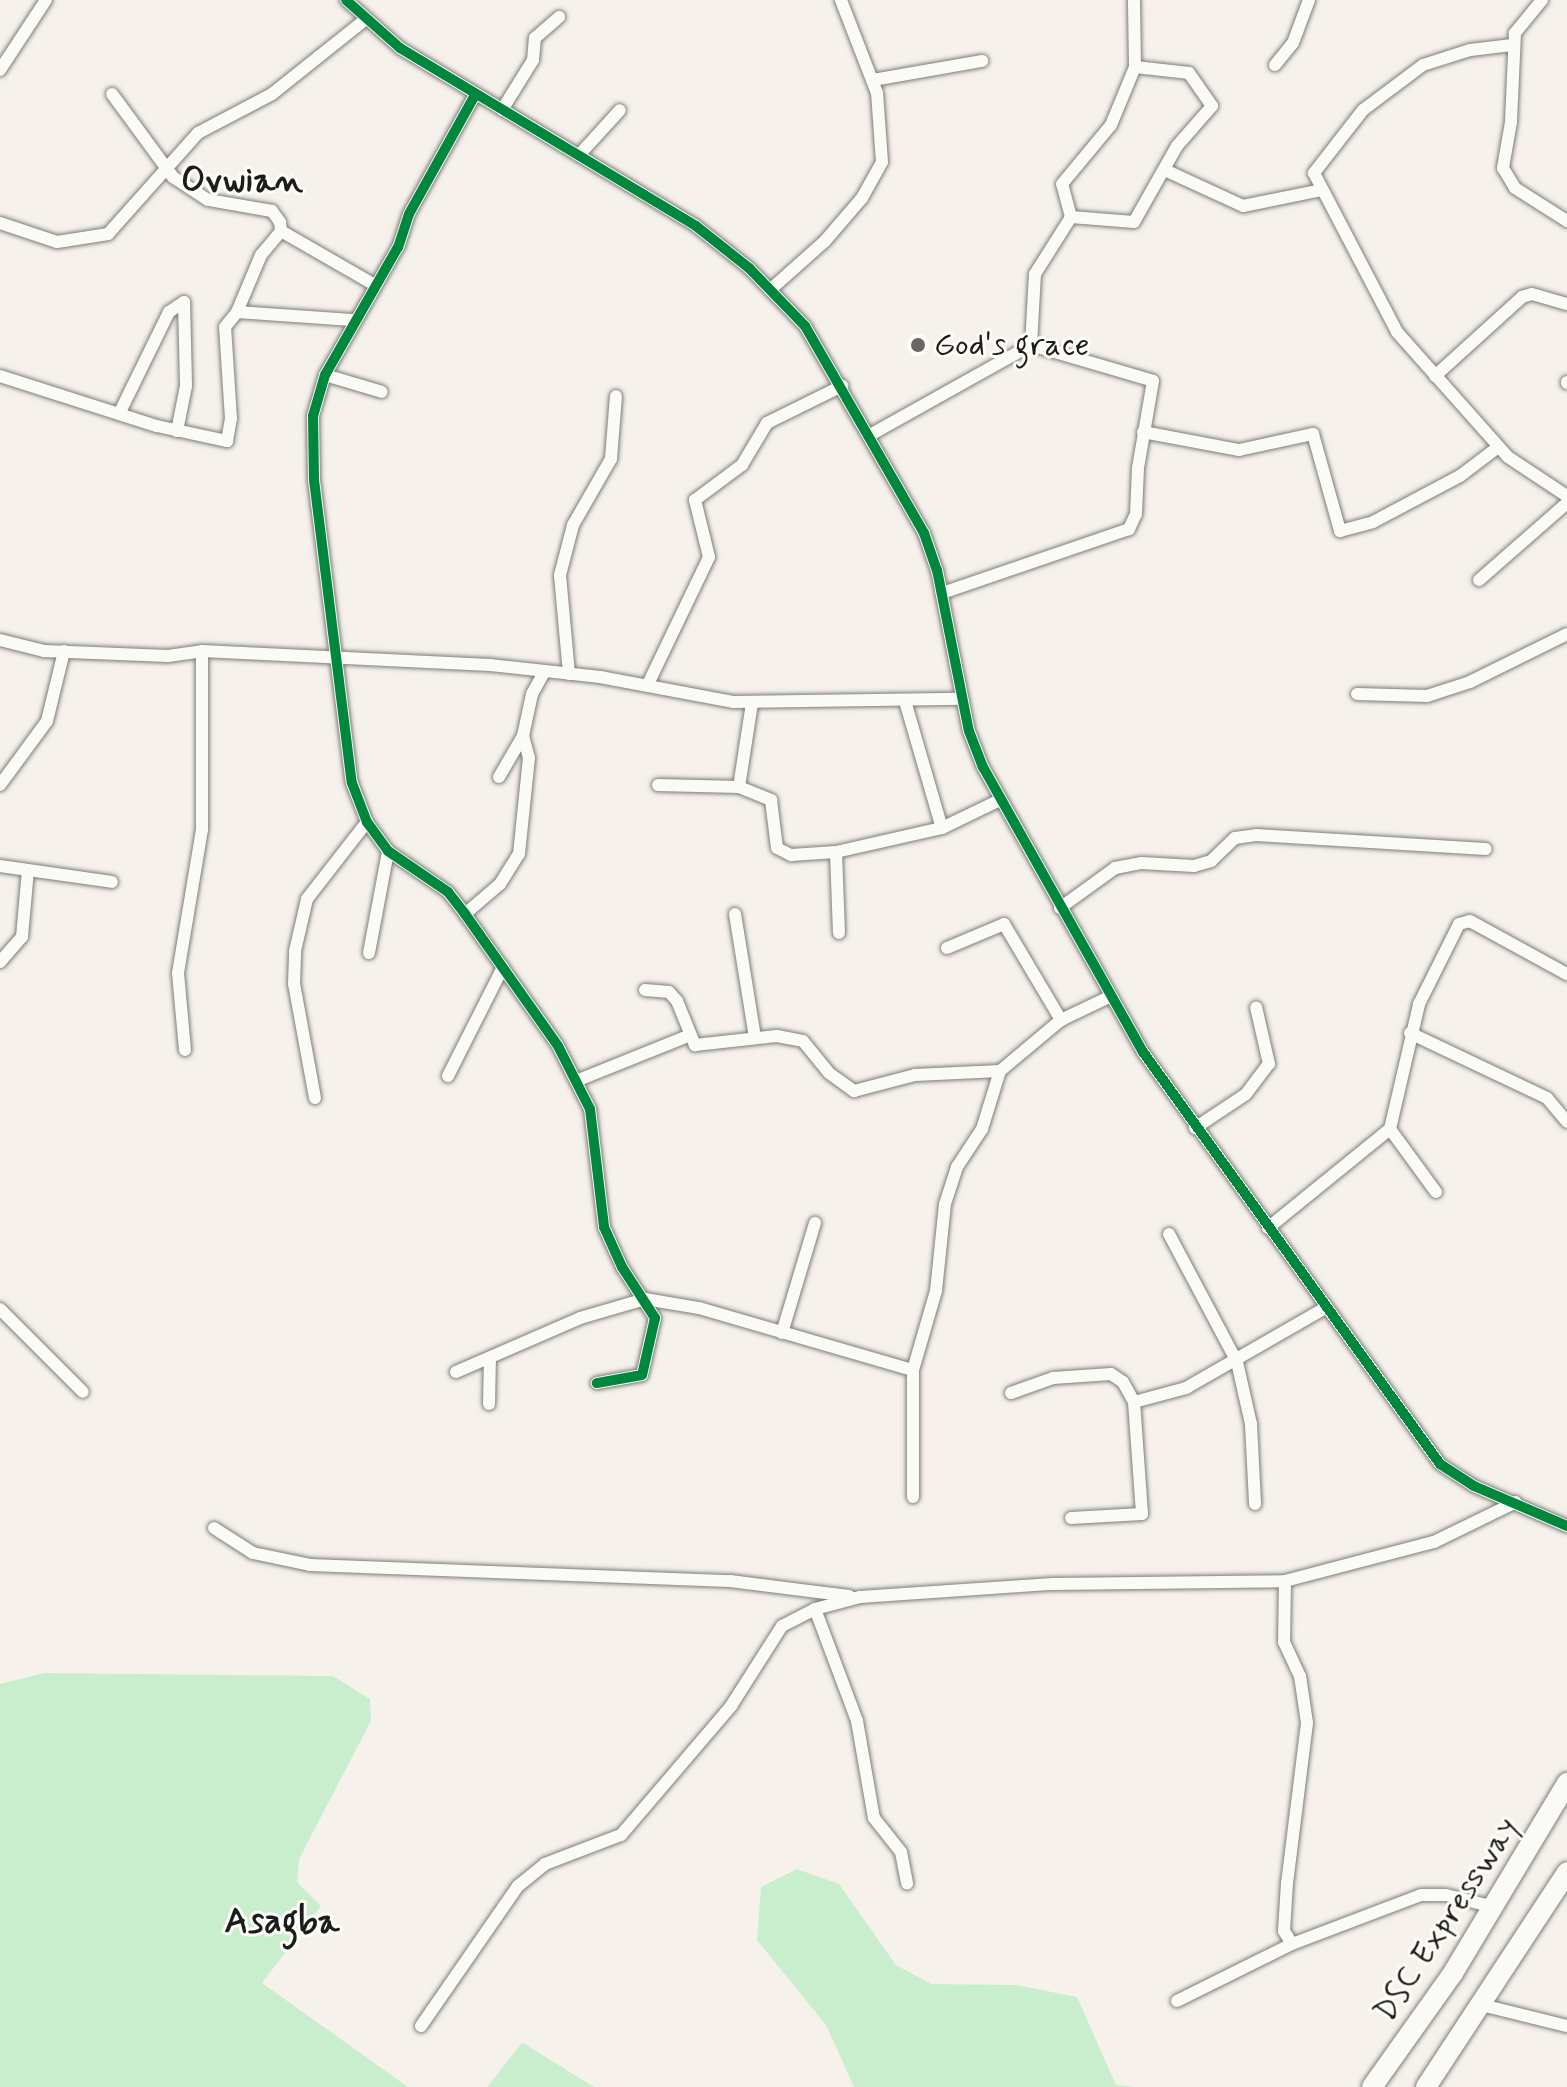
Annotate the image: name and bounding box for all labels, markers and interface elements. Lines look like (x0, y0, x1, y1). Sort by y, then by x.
district label: Ovwian (181, 160, 303, 204)
place label: God's grace (934, 326, 1085, 364)
marker: God's grace (909, 336, 927, 354)
street label: DSC Expressway (1367, 1811, 1527, 2029)
district label: Asagba (225, 1901, 339, 1945)

